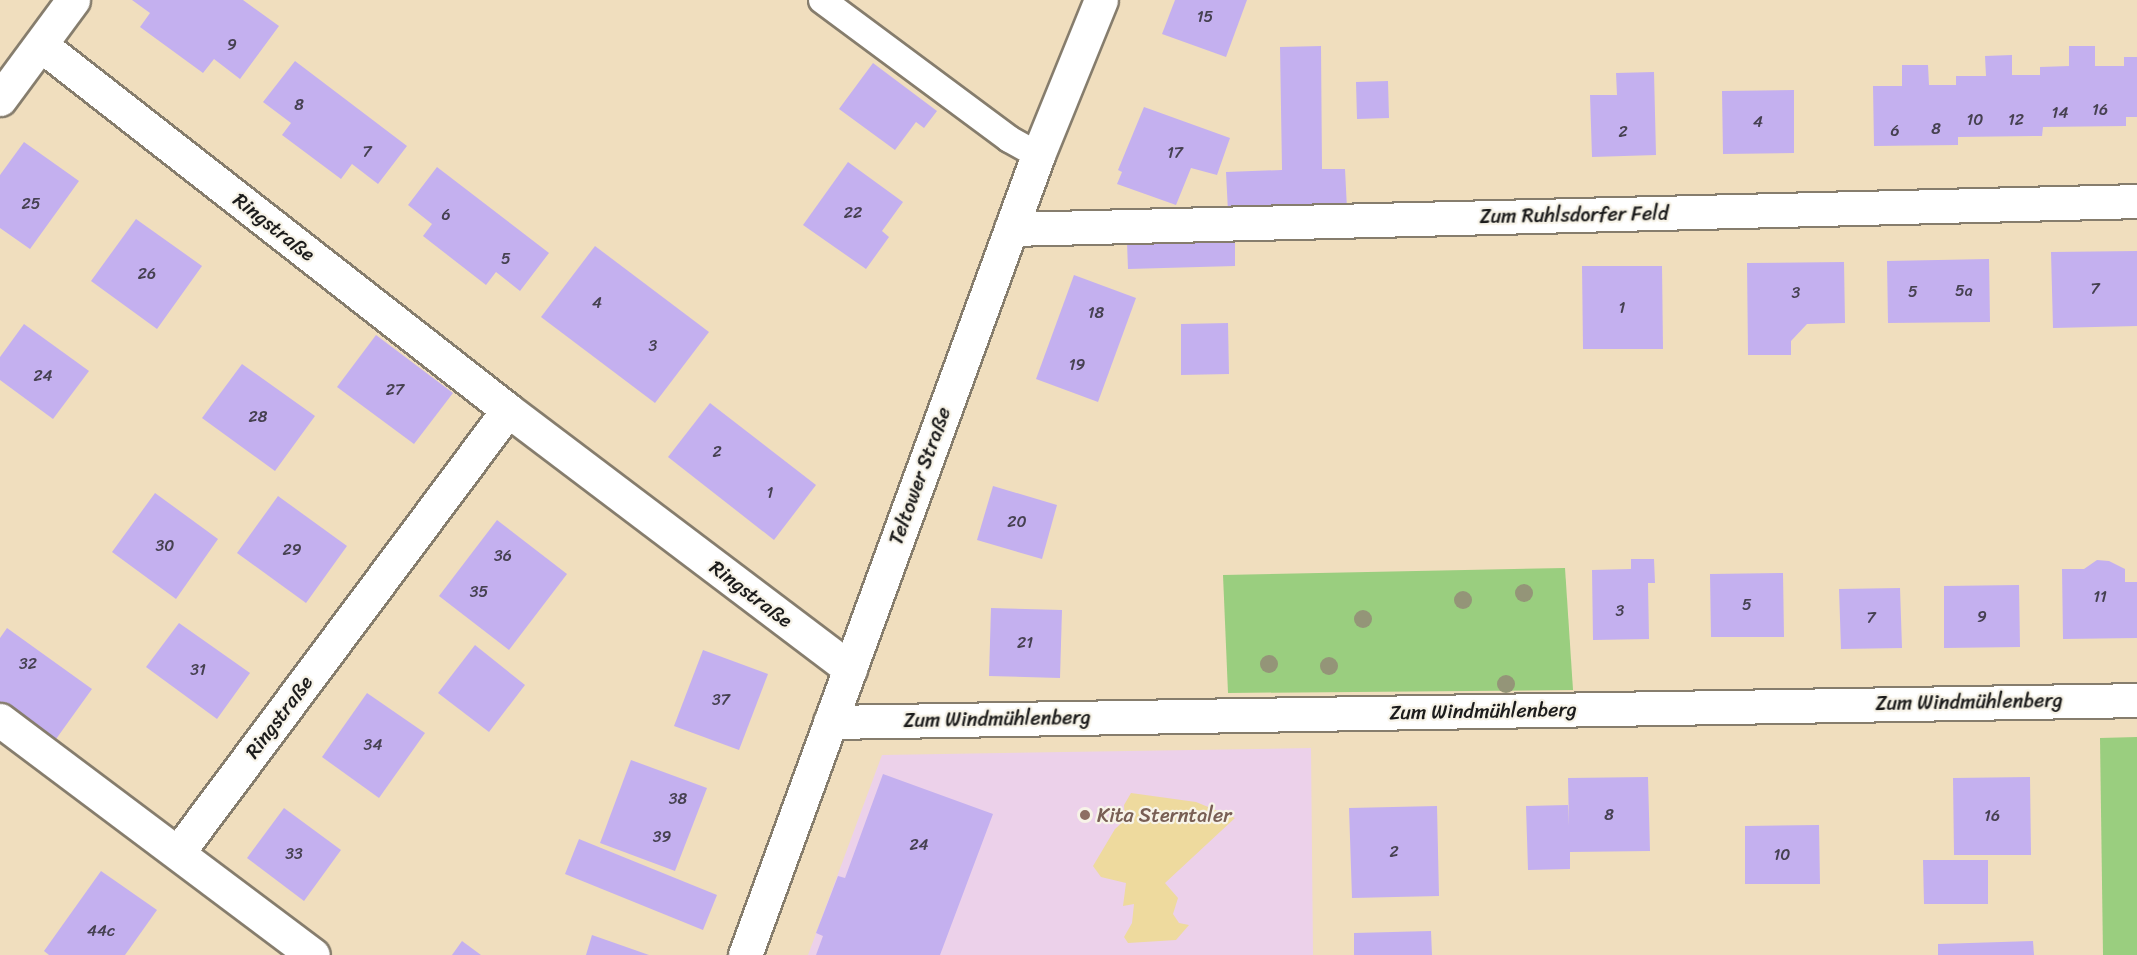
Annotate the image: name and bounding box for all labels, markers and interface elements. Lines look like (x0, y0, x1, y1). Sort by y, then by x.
house number: 15 (1197, 7, 1213, 27)
house number: 9 (227, 35, 237, 55)
house number: 8 (294, 95, 304, 115)
house number: 16 (2092, 100, 2108, 120)
house number: 14 (2052, 103, 2068, 123)
house number: 10 (1967, 110, 1983, 130)
house number: 12 (2008, 110, 2024, 130)
house number: 4 (1753, 112, 1763, 132)
house number: 8 (1931, 119, 1941, 139)
house number: 6 (1890, 121, 1900, 141)
house number: 2 (1618, 122, 1628, 142)
house number: 7 (362, 142, 372, 162)
house number: 17 (1167, 143, 1183, 163)
street label: Ringstraße (228, 188, 320, 266)
house number: 25 (21, 194, 41, 214)
street label: Zum Ruhlsdorfer Feld (1480, 201, 1668, 229)
house number: 22 (844, 203, 862, 223)
house number: 6 (441, 205, 451, 225)
house number: 5 (501, 249, 511, 269)
house number: 26 (138, 264, 156, 284)
house number: 7 (2090, 279, 2100, 299)
house number: 5a (1955, 281, 1973, 301)
house number: 5 (1908, 282, 1918, 302)
house number: 3 (1792, 283, 1800, 303)
house number: 4 (592, 293, 602, 313)
house number: 1 (1619, 298, 1625, 318)
house number: 18 (1088, 303, 1104, 323)
house number: 3 (649, 336, 657, 356)
house number: 19 (1069, 355, 1085, 375)
house number: 24 (33, 366, 53, 386)
house number: 27 (386, 380, 404, 400)
street label: Teltower Straße (884, 404, 956, 548)
house number: 28 (249, 407, 267, 427)
house number: 2 (712, 442, 722, 462)
house number: 1 (767, 483, 773, 503)
house number: 20 (1007, 512, 1027, 532)
house number: 30 (156, 536, 174, 556)
house number: 29 (282, 540, 302, 560)
house number: 36 (494, 546, 512, 566)
street label: Ringstraße (705, 555, 797, 633)
house number: 35 (470, 582, 488, 602)
house number: 11 (2093, 587, 2107, 607)
house number: 5 (1742, 595, 1752, 615)
house number: 3 (1616, 601, 1624, 621)
house number: 9 (1977, 607, 1987, 627)
house number: 7 (1866, 608, 1876, 628)
house number: 21 (1017, 633, 1033, 653)
house number: 32 (19, 654, 37, 674)
house number: 31 (190, 660, 206, 680)
street label: Ringstraße (240, 671, 318, 763)
street label: Zum Windmühlenberg (1875, 688, 2063, 716)
house number: 37 (712, 690, 730, 710)
street label: Zum Windmühlenberg (1389, 697, 1577, 725)
street label: Zum Windmühlenberg (903, 705, 1091, 733)
house number: 34 (364, 735, 382, 755)
house number: 38 (669, 789, 687, 809)
place label: Kita Sterntaler (1097, 803, 1232, 827)
house number: 8 (1604, 805, 1614, 825)
house number: 16 (1984, 806, 2000, 826)
marker: Kita Sterntaler (1078, 808, 1092, 822)
house number: 39 (653, 827, 671, 847)
house number: 24 (909, 835, 929, 855)
house number: 2 (1389, 842, 1399, 862)
house number: 33 (285, 844, 303, 864)
house number: 10 (1774, 845, 1790, 865)
house number: 44c (87, 921, 115, 941)

